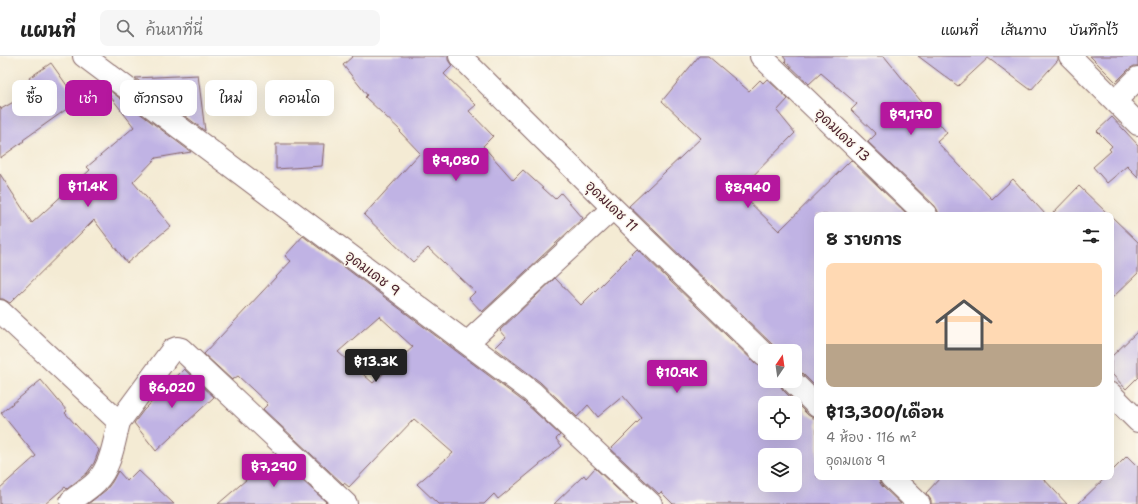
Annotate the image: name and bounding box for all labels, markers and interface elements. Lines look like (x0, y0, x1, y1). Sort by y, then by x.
search box (100, 10, 380, 46)
icon: search (114, 17, 136, 39)
text: แผนที่ (20, 18, 76, 43)
text: ค้นหาที่นี่ (146, 20, 203, 40)
text: แผนที่ (941, 21, 978, 39)
text: เส้นทาง (1000, 21, 1047, 39)
text: บันทึกไว้ (1069, 21, 1118, 39)
chip: ซื้อ (12, 80, 57, 116)
chip: เช่า (65, 80, 112, 116)
chip: ตัวกรอง (120, 80, 197, 116)
chip: ใหม่ (205, 80, 257, 116)
chip: คอนโด (265, 80, 334, 116)
pin: ฿9,170 (878, 102, 944, 136)
street label: อุดมเดช 13 (811, 104, 874, 166)
text: ฿9,170 (889, 106, 933, 123)
pin: ฿9,080 (423, 148, 489, 182)
text: ฿9,080 (432, 152, 480, 169)
pin: ฿11.4K (55, 174, 121, 208)
pin: ฿8,940 (715, 175, 781, 209)
street label: อุดมเดช 11 (581, 177, 642, 236)
text: ฿11.4K (68, 178, 108, 195)
text: ฿8,940 (725, 179, 771, 196)
icon: filters (1080, 225, 1102, 247)
text: 8 รายการ (826, 228, 902, 250)
street label: อุดมเดช 9 (341, 247, 404, 300)
icon: home (928, 289, 1000, 361)
north arrow (758, 344, 802, 388)
map controls (758, 344, 802, 492)
pin: ฿13.3K (343, 349, 409, 383)
text: ฿13.3K (354, 353, 398, 370)
pin: ฿10.9K (644, 360, 710, 394)
text: ฿10.9K (656, 364, 698, 381)
pin: ฿6,020 (139, 375, 205, 409)
text: ฿6,020 (149, 379, 195, 396)
button: locate (758, 396, 802, 440)
text: ฿13,300/เดือน (826, 401, 944, 423)
text: 4 ห้อง · 116 m² (826, 429, 917, 446)
button: layers (758, 448, 802, 492)
text: อุดมเดช 9 (826, 452, 886, 469)
pin: ฿7,290 (241, 454, 307, 488)
text: ฿7,290 (251, 458, 297, 475)

